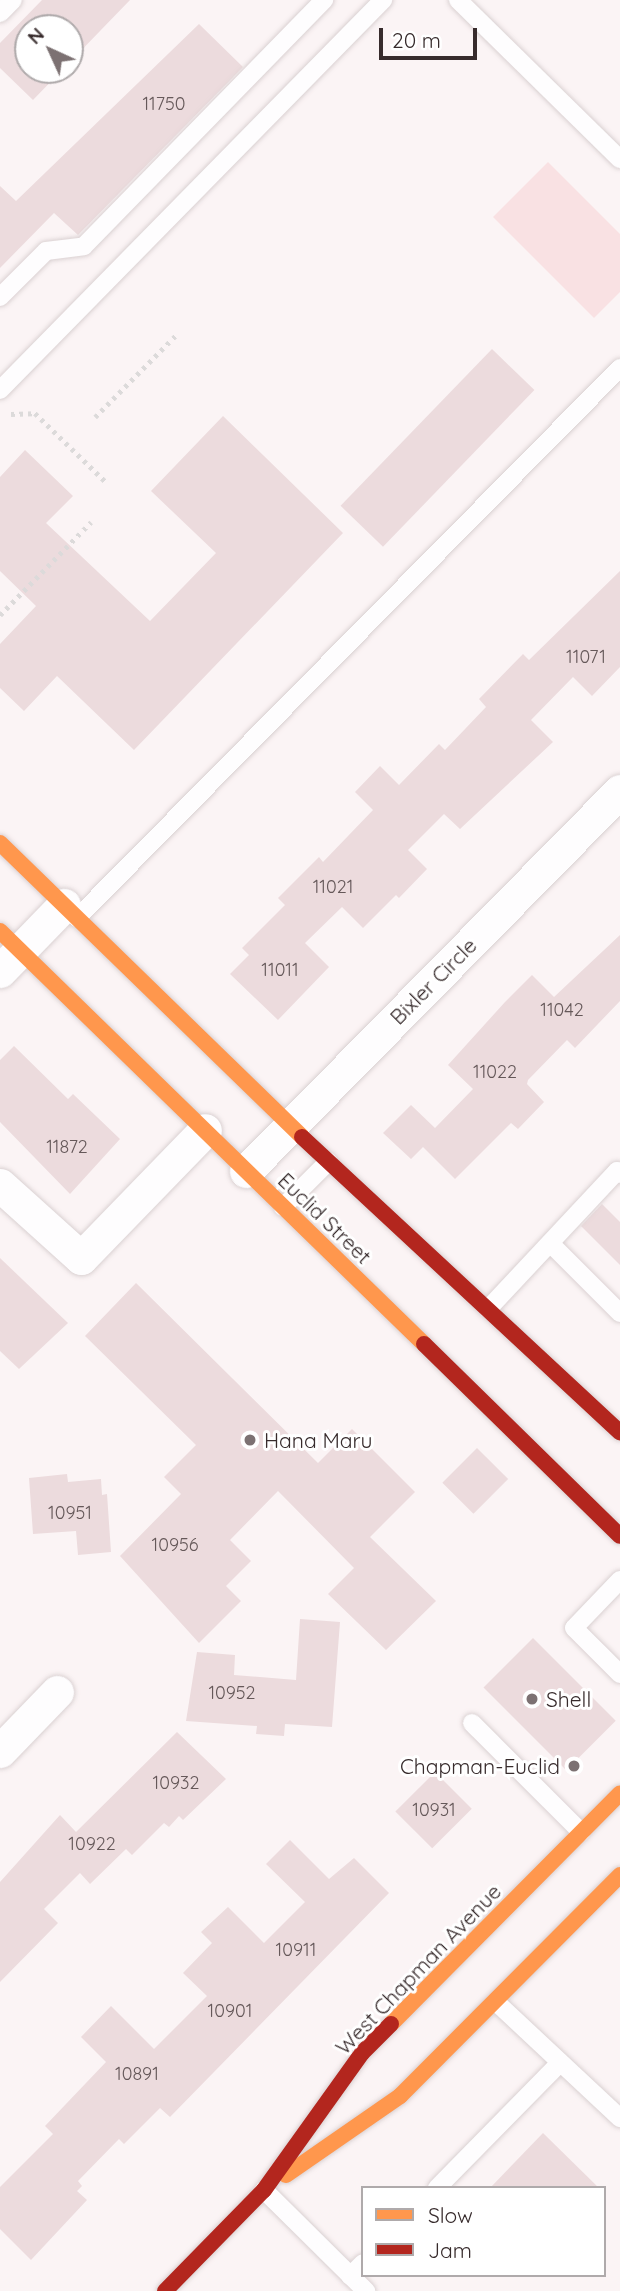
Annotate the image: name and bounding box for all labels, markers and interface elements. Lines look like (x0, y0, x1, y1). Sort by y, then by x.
north arrow (14, 14, 84, 84)
scale bar (382, 14, 480, 58)
text: N (22, 22, 49, 49)
text: 20 m (392, 27, 441, 53)
house number: 11750 (142, 93, 186, 115)
house number: 11071 (566, 646, 606, 668)
house number: 11021 (313, 876, 353, 898)
street label: Bixler Circle (385, 933, 481, 1029)
house number: 11011 (261, 959, 299, 981)
house number: 11042 (540, 999, 584, 1021)
house number: 11022 (473, 1061, 517, 1083)
house number: 11872 (46, 1136, 88, 1158)
street label: Euclid Street (273, 1167, 377, 1269)
place label: Hana Maru (264, 1427, 373, 1453)
marker: Hana Maru (242, 1432, 258, 1448)
house number: 10951 (48, 1502, 92, 1524)
house number: 10956 (152, 1534, 198, 1556)
house number: 10952 (208, 1682, 256, 1704)
place label: Shell (546, 1686, 591, 1712)
marker: Shell (524, 1691, 540, 1707)
place label: Chapman-Euclid (400, 1753, 560, 1779)
marker: Chapman-Euclid (566, 1758, 582, 1774)
house number: 10932 (153, 1772, 199, 1794)
house number: 10931 (412, 1799, 456, 1821)
house number: 10922 (68, 1833, 116, 1855)
street label: West Chapman Avenue (330, 1879, 506, 2059)
house number: 10911 (276, 1939, 316, 1961)
house number: 10901 (208, 2000, 252, 2022)
house number: 10891 (115, 2063, 159, 2085)
legend (361, 2186, 606, 2277)
text: Slow (428, 2202, 473, 2228)
text: Jam (428, 2237, 472, 2263)

